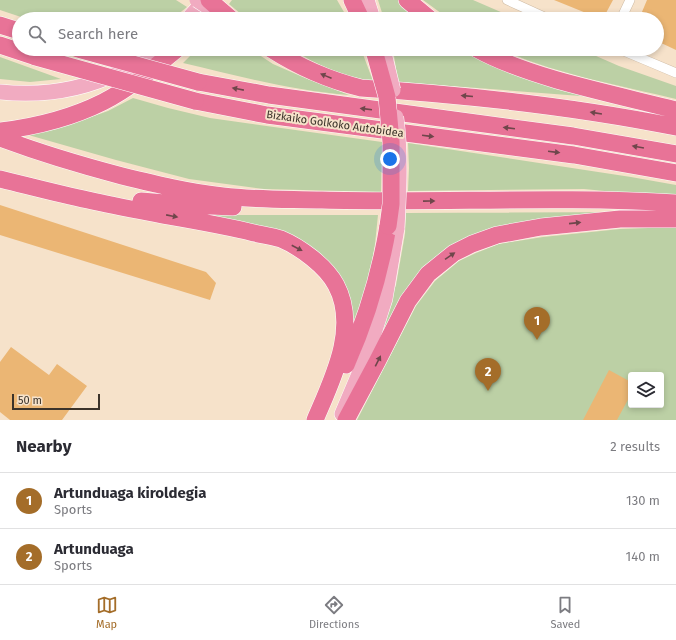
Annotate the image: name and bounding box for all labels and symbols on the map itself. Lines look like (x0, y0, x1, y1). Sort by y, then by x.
one-way arrow (319, 73, 331, 79)
one-way arrow (232, 86, 244, 92)
one-way arrow (461, 93, 473, 99)
one-way arrow (360, 106, 372, 112)
street label: Bizkaiko Golkoko Autobidea (266, 108, 404, 140)
one-way arrow (590, 110, 602, 116)
one-way arrow (503, 124, 515, 131)
one-way arrow (422, 133, 434, 139)
one-way arrow (631, 144, 644, 150)
your location (380, 149, 400, 169)
one-way arrow (548, 149, 560, 155)
one-way arrow (423, 198, 436, 204)
one-way arrow (166, 214, 178, 220)
one-way arrow (569, 220, 581, 226)
one-way arrow (291, 245, 303, 251)
one-way arrow (445, 252, 456, 260)
pin: 1 (524, 307, 550, 340)
one-way arrow (374, 355, 381, 367)
pin: 2 (475, 358, 501, 391)
scale bar (12, 392, 100, 411)

